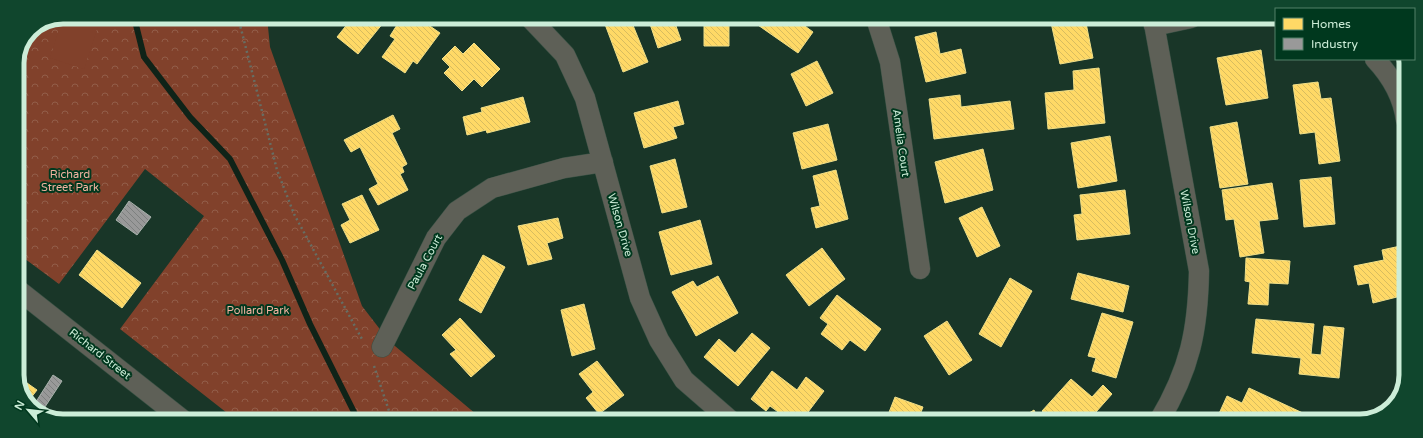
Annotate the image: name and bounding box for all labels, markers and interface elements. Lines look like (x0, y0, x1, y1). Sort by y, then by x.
legend (1275, 8, 1415, 60)
text: Homes (1311, 17, 1351, 31)
text: Industry (1311, 37, 1358, 51)
street label: Amelia Court (890, 108, 912, 178)
park label: Richard Street Park (41, 168, 99, 194)
street label: Wilson Drive (1177, 189, 1203, 255)
street label: Wilson Drive (605, 192, 635, 258)
street label: Paula Court (405, 232, 445, 292)
park label: Pollard Park (227, 304, 289, 317)
street label: Richard Street (67, 326, 133, 382)
north arrow (8, 390, 48, 430)
text: N (12, 399, 27, 412)

